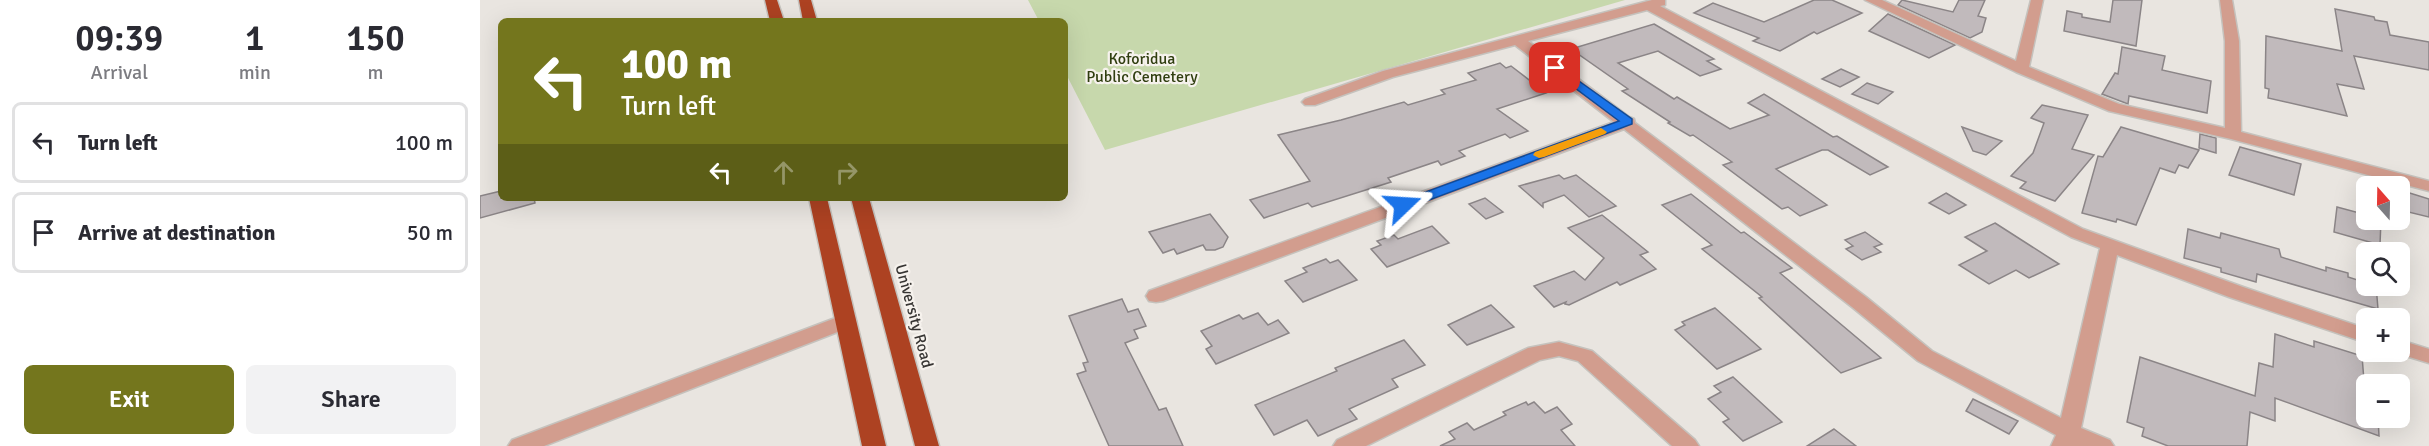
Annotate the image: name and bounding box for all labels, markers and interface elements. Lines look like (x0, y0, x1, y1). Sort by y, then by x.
text: 09:39 (75, 16, 163, 61)
text: 1 (245, 16, 265, 61)
text: 150 (346, 16, 405, 61)
text: 100 m (621, 39, 732, 90)
icon: left (522, 42, 600, 120)
pin (1529, 42, 1580, 93)
park label: Koforidua Public Cemetery (1086, 49, 1198, 87)
icon: arrive (1538, 51, 1571, 84)
text: Arrival (91, 60, 148, 85)
text: min (239, 60, 271, 85)
text: m (367, 60, 383, 85)
text: Turn left (621, 90, 716, 123)
icon: left (27, 126, 60, 159)
text: Turn left (78, 129, 158, 156)
text: 100 m (395, 129, 453, 156)
icon: left (704, 156, 737, 189)
icon: ahead (767, 156, 800, 189)
icon: right (830, 156, 863, 189)
position arrow (1371, 173, 1435, 237)
north arrow (2356, 176, 2410, 230)
map controls (2356, 176, 2410, 428)
icon: arrive (27, 216, 60, 249)
text: Arrive at destination (78, 219, 275, 246)
text: 50 m (407, 219, 453, 246)
button: search (2356, 242, 2410, 296)
street label: University Road (891, 262, 937, 370)
button: + (2356, 308, 2410, 362)
button: Exit (24, 365, 234, 434)
button: Share (246, 365, 456, 434)
button: − (2356, 374, 2410, 428)

